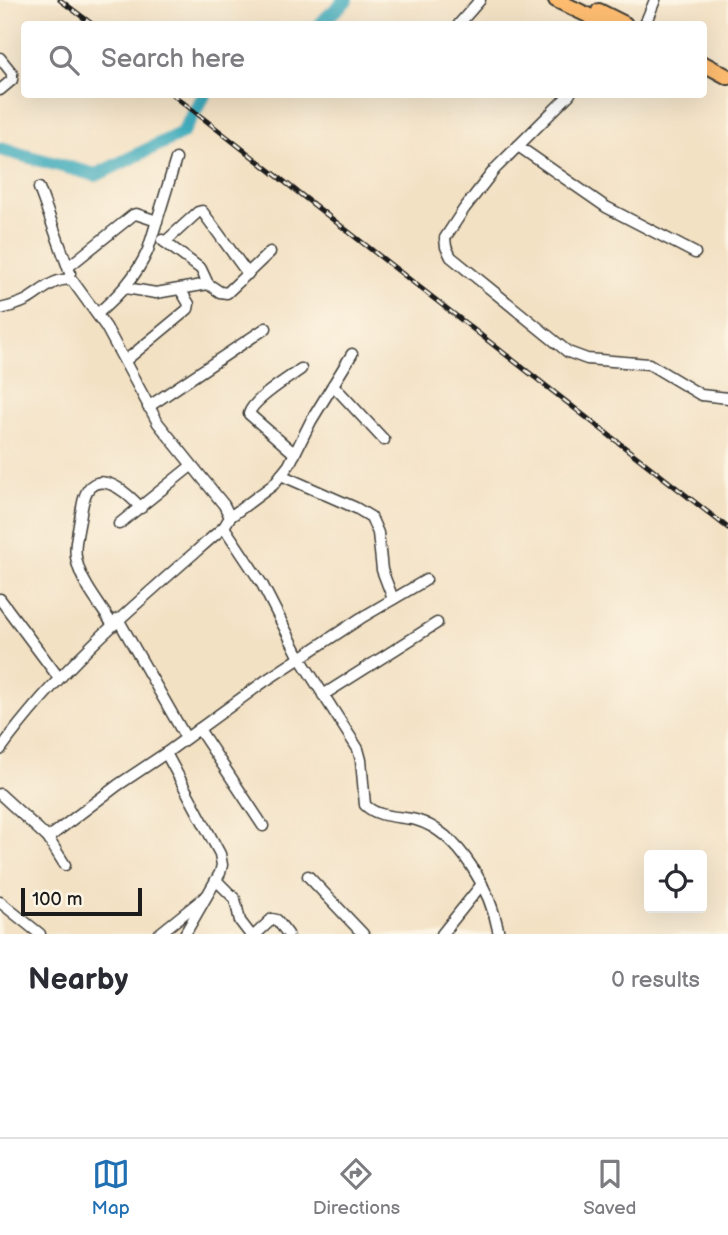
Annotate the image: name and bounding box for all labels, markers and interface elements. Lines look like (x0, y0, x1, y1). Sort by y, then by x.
search box (21, 21, 707, 98)
icon: search (45, 41, 83, 79)
text: Search here (101, 44, 245, 75)
map controls (644, 850, 707, 913)
button: locate (644, 850, 707, 913)
scale bar (21, 885, 142, 917)
text: 100 m (32, 888, 83, 911)
text: Nearby (28, 962, 128, 998)
text: 0 results (611, 966, 700, 994)
tab: Map (92, 1155, 130, 1220)
tab: Directions (313, 1155, 400, 1220)
tab: Saved (583, 1155, 636, 1220)

